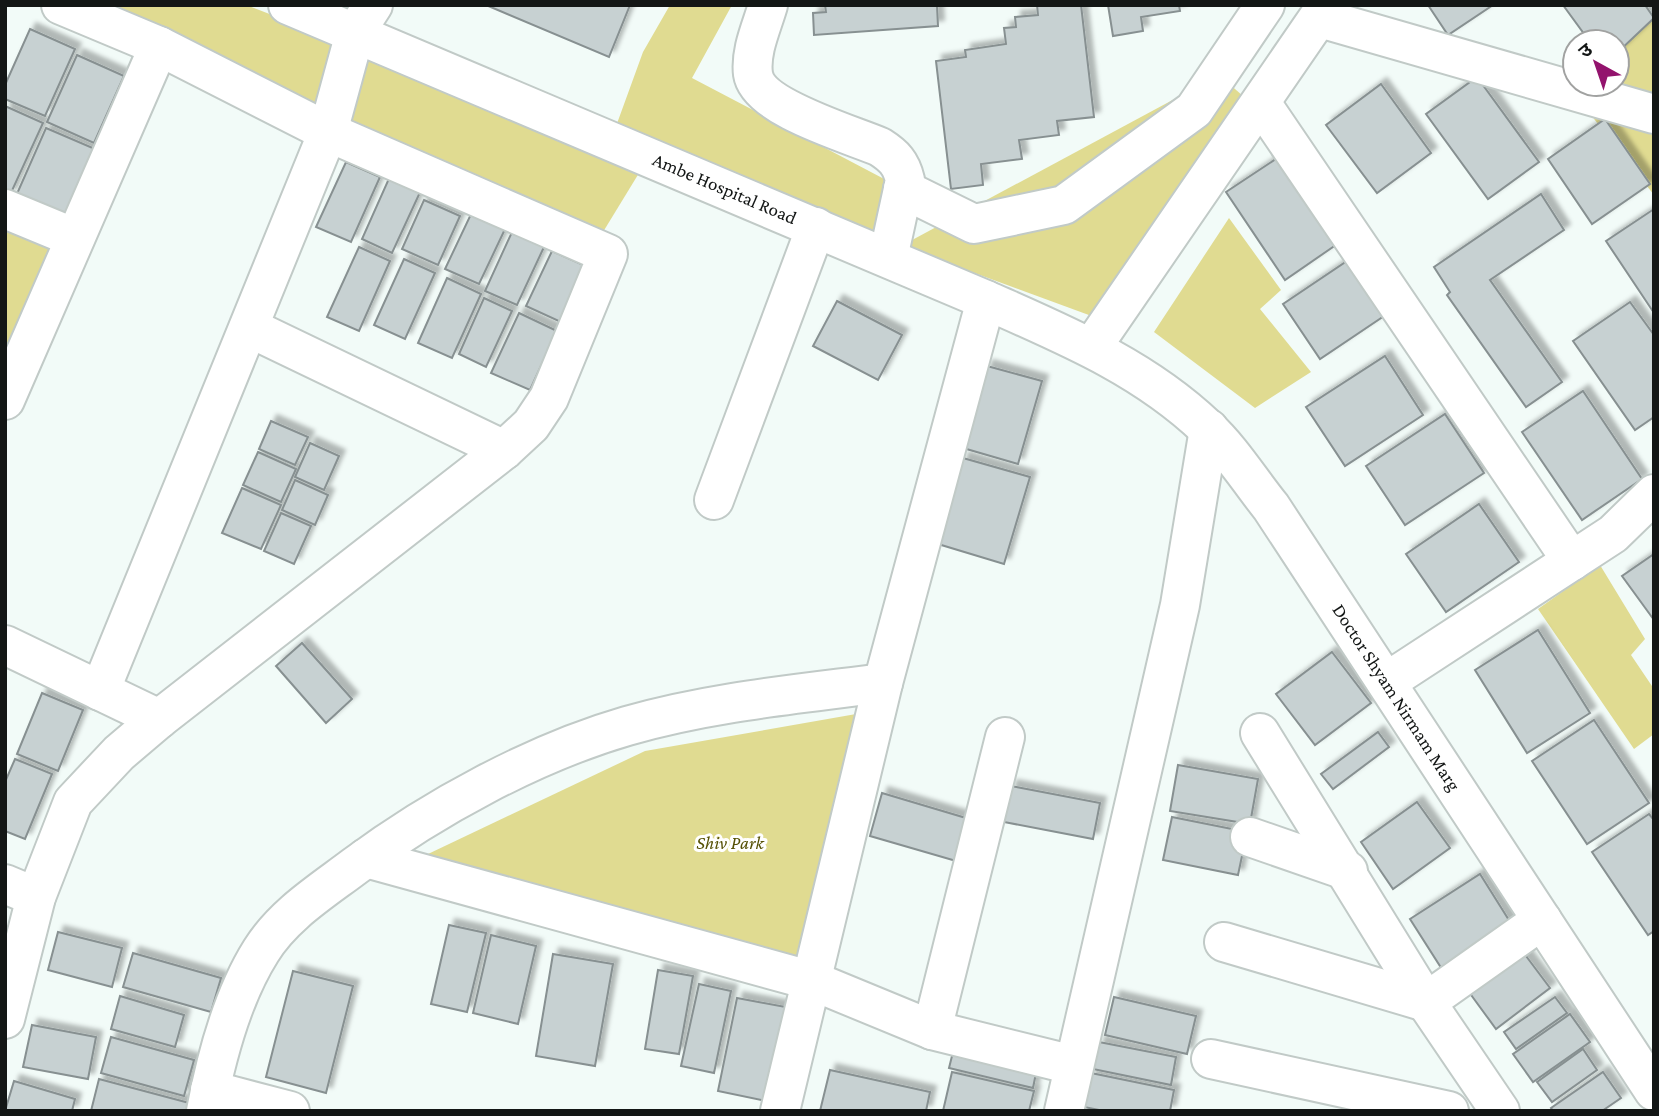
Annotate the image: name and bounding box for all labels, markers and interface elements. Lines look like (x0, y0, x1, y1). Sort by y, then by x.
north arrow (1561, 28, 1631, 98)
text: उ (1574, 38, 1597, 62)
street label: Ambe Hospital Road (650, 149, 800, 228)
street label: Doctor Shyam Nirmam Marg (1328, 600, 1465, 795)
park label: Shiv Park (696, 832, 764, 853)

